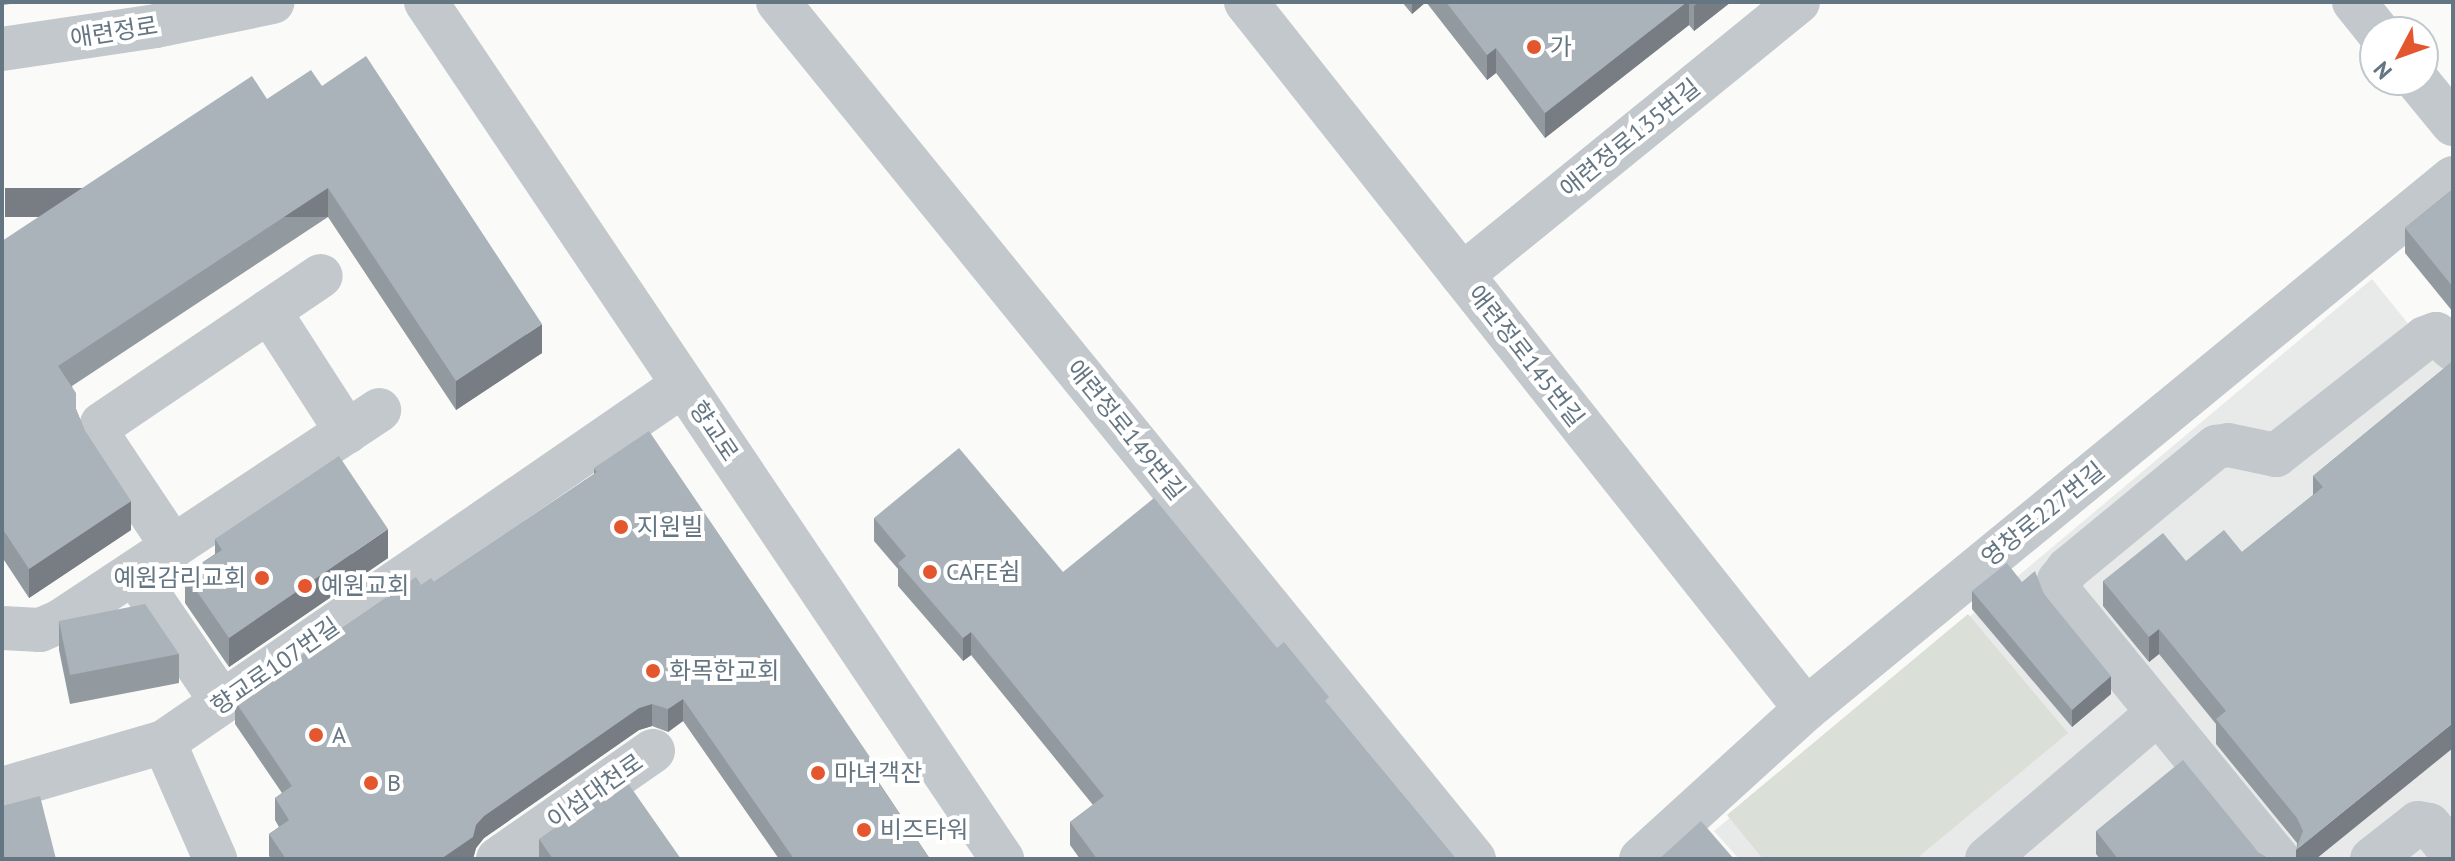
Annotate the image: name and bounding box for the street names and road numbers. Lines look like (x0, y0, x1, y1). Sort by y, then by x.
street label: 애련정로 (68, 11, 160, 53)
street label: 애련정로135번길 (1554, 73, 1706, 203)
street label: 애련정로145번길 (1462, 279, 1590, 433)
street label: 애련정로149번길 (1061, 354, 1191, 506)
street label: 향교로 (684, 395, 744, 467)
street label: 영창로227번길 (1976, 456, 2110, 572)
street label: 향교로107번길 (205, 611, 345, 721)
street label: 이섭대천로 (542, 748, 648, 834)

